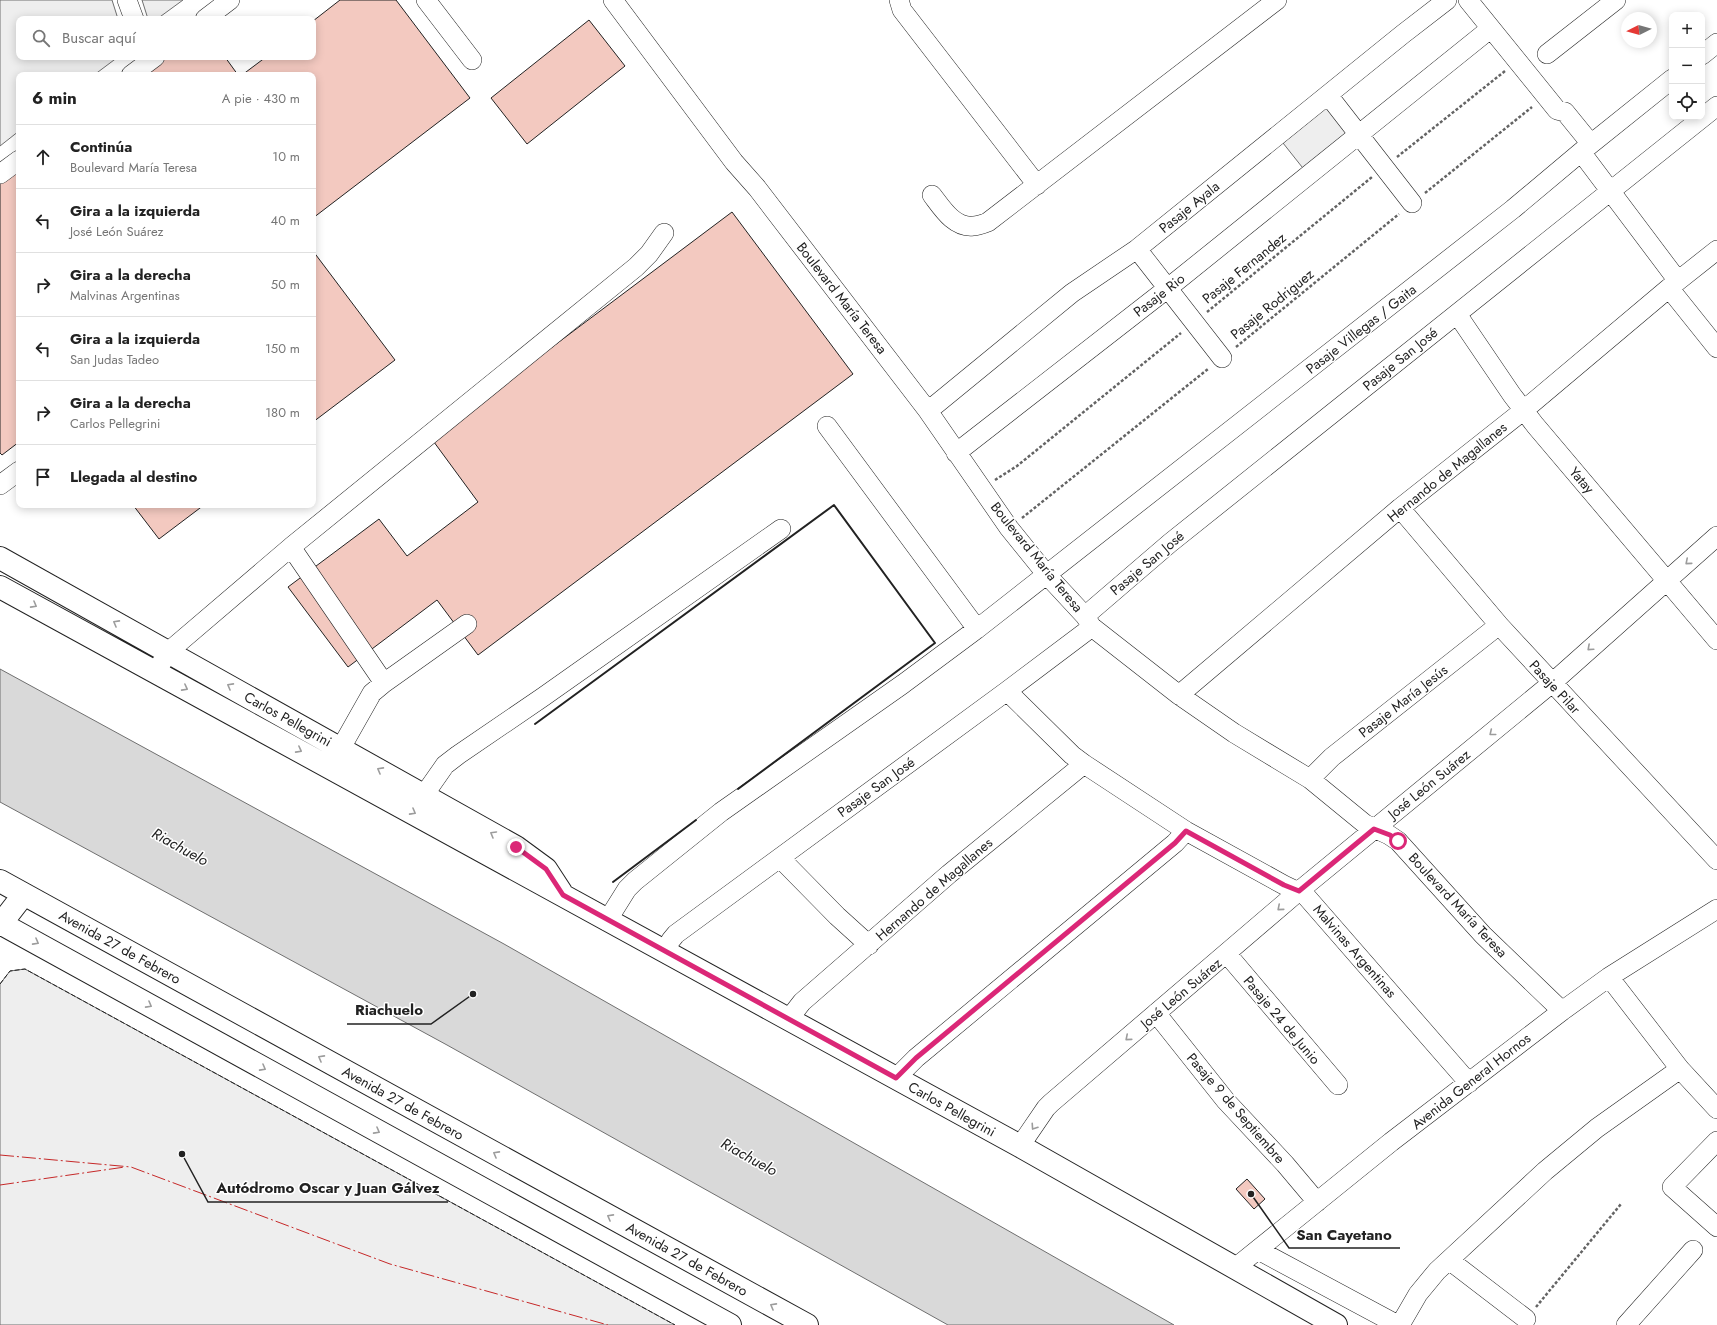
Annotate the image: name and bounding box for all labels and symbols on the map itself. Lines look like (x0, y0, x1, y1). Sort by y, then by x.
north arrow (1621, 12, 1657, 48)
street label: Pasaje Ayala (1154, 176, 1224, 238)
street label: Pasaje Fernandez (1198, 228, 1291, 308)
street label: Boulevard María Teresa (792, 238, 892, 358)
street label: Pasaje Rodriguez (1226, 264, 1318, 344)
street label: Pasaje Rio (1129, 268, 1189, 321)
street label: Pasaje Villegas / Gaita (1302, 280, 1420, 378)
street label: Pasaje San José (1358, 323, 1442, 395)
street label: Hernando de Magallanes (1383, 417, 1511, 527)
street label: Yatay (1565, 462, 1600, 498)
street label: Boulevard María Teresa (986, 498, 1088, 616)
street label: Pasaje San José (1106, 526, 1188, 600)
one-way arrow (1685, 557, 1692, 564)
one-way arrow (30, 601, 37, 608)
one-way arrow (113, 620, 120, 628)
one-way arrow (1588, 644, 1595, 651)
street label: Pasaje Pilar (1525, 656, 1585, 719)
street label: Pasaje María Jesús (1354, 660, 1452, 742)
one-way arrow (181, 683, 188, 691)
one-way arrow (226, 684, 234, 691)
street label: Carlos Pellegrini (241, 687, 335, 751)
one-way arrow (1489, 728, 1496, 735)
street label: José León Suárez (1382, 744, 1475, 825)
one-way arrow (295, 745, 303, 753)
street label: Pasaje San José (833, 752, 919, 822)
one-way arrow (377, 767, 384, 774)
one-way arrow (409, 808, 416, 815)
water label: Riachuelo (148, 823, 212, 871)
one-way arrow (490, 831, 497, 838)
street label: Hernando de Magallanes (871, 832, 997, 945)
route start (1389, 832, 1407, 850)
route end (507, 838, 525, 856)
street label: Boulevard María Teresa (1404, 848, 1512, 962)
street label: Malvinas Argentinas (1309, 900, 1402, 1002)
one-way arrow (1277, 904, 1285, 911)
street label: Avenida 27 de Febrero (56, 905, 185, 989)
one-way arrow (31, 938, 39, 945)
street label: José León Suárez (1135, 953, 1226, 1034)
street label: Pasaje 24 de Junio (1239, 971, 1325, 1069)
callout: Riachuelo (347, 997, 431, 1024)
text: Riachuelo (355, 999, 423, 1021)
one-way arrow (145, 1000, 153, 1008)
street label: Avenida General Hornos (1407, 1028, 1535, 1134)
one-way arrow (1125, 1034, 1133, 1041)
street label: Pasaje 9 de Septiembre (1182, 1048, 1290, 1168)
one-way arrow (318, 1055, 325, 1062)
street label: Avenida 27 de Febrero (339, 1061, 468, 1145)
one-way arrow (259, 1063, 266, 1070)
street label: Carlos Pellegrini (905, 1077, 999, 1141)
one-way arrow (1031, 1123, 1039, 1130)
one-way arrow (373, 1126, 380, 1133)
water label: Riachuelo (717, 1133, 781, 1181)
one-way arrow (493, 1151, 500, 1159)
callout: Autódromo Oscar y Juan Gálvez (208, 1175, 448, 1202)
text: Autódromo Oscar y Juan Gálvez (215, 1177, 440, 1199)
one-way arrow (607, 1214, 614, 1221)
street label: Avenida 27 de Febrero (623, 1217, 752, 1301)
callout: San Cayetano (1289, 1221, 1400, 1248)
text: San Cayetano (1296, 1224, 1392, 1246)
one-way arrow (770, 1304, 777, 1311)

